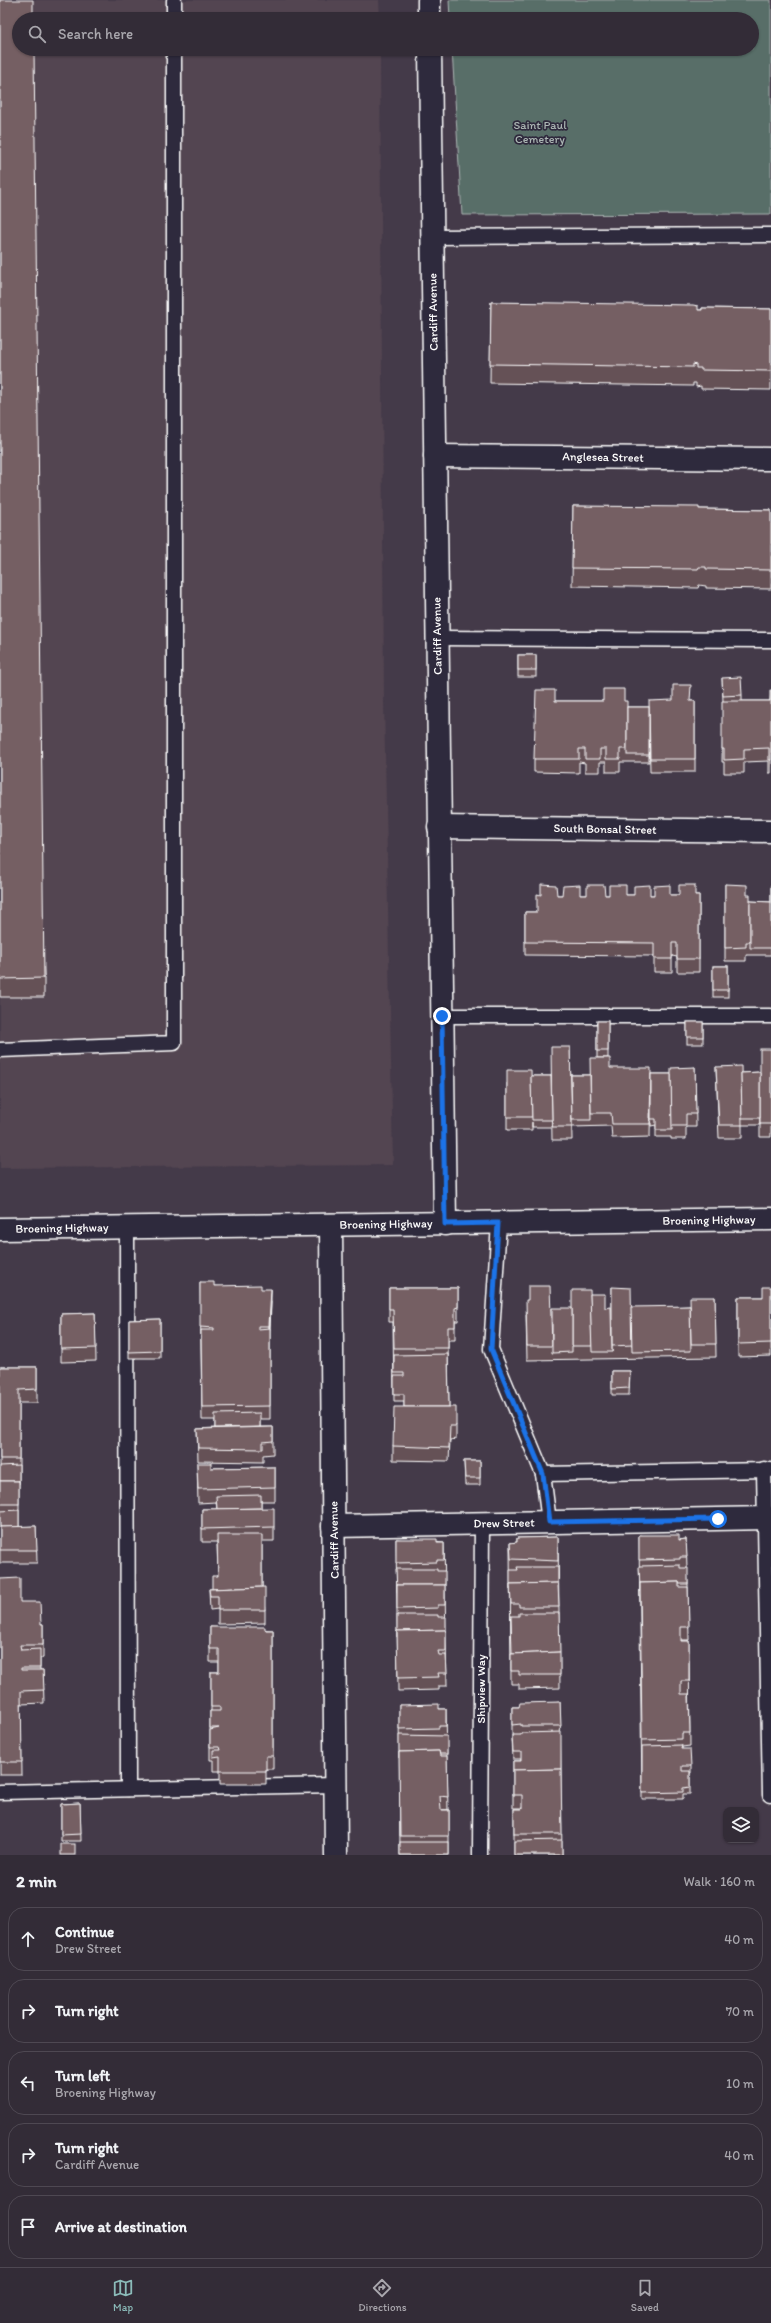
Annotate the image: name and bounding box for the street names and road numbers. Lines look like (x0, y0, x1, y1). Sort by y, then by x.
street label: Cardiff Avenue (425, 273, 441, 351)
street label: Anglesea Street (562, 449, 644, 465)
street label: Cardiff Avenue (429, 597, 445, 675)
street label: South Bonsal Street (553, 821, 657, 837)
street label: Broening Highway (662, 1212, 756, 1228)
street label: Broening Highway (339, 1216, 433, 1232)
street label: Broening Highway (15, 1220, 109, 1236)
street label: Cardiff Avenue (326, 1501, 342, 1579)
street label: Drew Street (473, 1515, 535, 1531)
street label: Shipview Way (474, 1654, 488, 1724)

